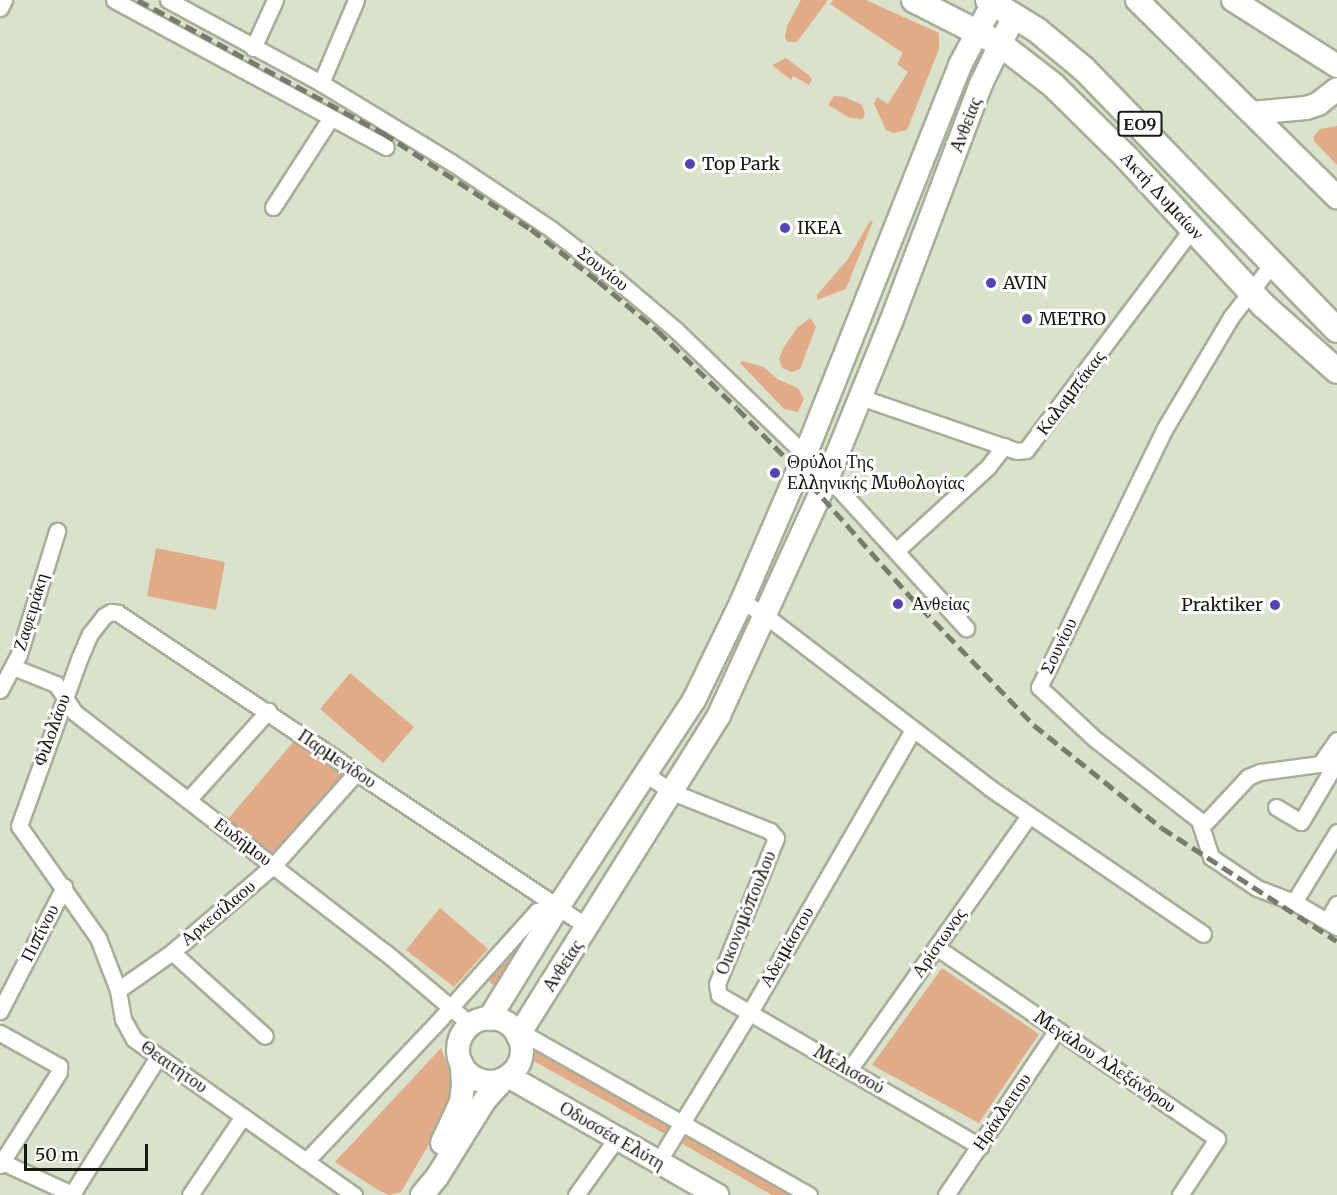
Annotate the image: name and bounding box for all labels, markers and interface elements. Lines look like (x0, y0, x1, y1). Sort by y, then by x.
street label: Ανθείας (946, 94, 986, 156)
road number: ΕΟ9 (1118, 111, 1162, 137)
street label: Ακτή Δυμαίων (1116, 147, 1208, 245)
place label: Top Park (702, 153, 780, 175)
marker: Top Park (683, 157, 697, 171)
place label: IKEA (797, 217, 841, 239)
marker: IKEA (778, 221, 792, 235)
street label: Σουνίου (573, 242, 633, 296)
place label: AVIN (1003, 272, 1047, 294)
marker: AVIN (984, 276, 998, 290)
place label: METRO (1039, 308, 1106, 330)
marker: METRO (1020, 312, 1034, 326)
street label: Καλαμπάκας (1032, 346, 1110, 440)
place label: Θρύλοι Της Ελληνικής Μυθολογίας (787, 452, 964, 494)
marker: Θρύλοι Της Ελληνικής Μυθολογίας (768, 466, 782, 480)
street label: Ζαφειράκη (9, 571, 53, 653)
place label: Ανθείας (912, 593, 969, 615)
place label: Praktiker (1181, 594, 1263, 616)
marker: Ανθείας (889, 595, 907, 613)
marker: Praktiker (1268, 598, 1282, 612)
street label: Σουνίου (1036, 615, 1082, 677)
street label: Φιλολάου (29, 691, 75, 769)
street label: Παρμενίδου (294, 725, 380, 793)
street label: Ευδήμου (210, 813, 276, 871)
street label: Οικονομόπουλου (711, 848, 781, 978)
street label: Αρκεσίλαου (176, 875, 260, 951)
street label: Πιπίνου (16, 901, 64, 965)
street label: Αδειμάστου (755, 903, 819, 991)
street label: Αρίστωνος (907, 904, 971, 982)
street label: Ανθείας (538, 936, 588, 996)
street label: Μεγάλου Αλεξάνδρου (1030, 1006, 1180, 1118)
street label: Θεαιτήτου (136, 1036, 212, 1098)
street label: Μελισσού (810, 1041, 888, 1099)
street label: Ηράκλειτου (968, 1069, 1036, 1155)
street label: Οδυσσέα Ελύτη (555, 1097, 669, 1175)
scale bar (27, 1132, 152, 1170)
text: 50 m (35, 1143, 79, 1166)

